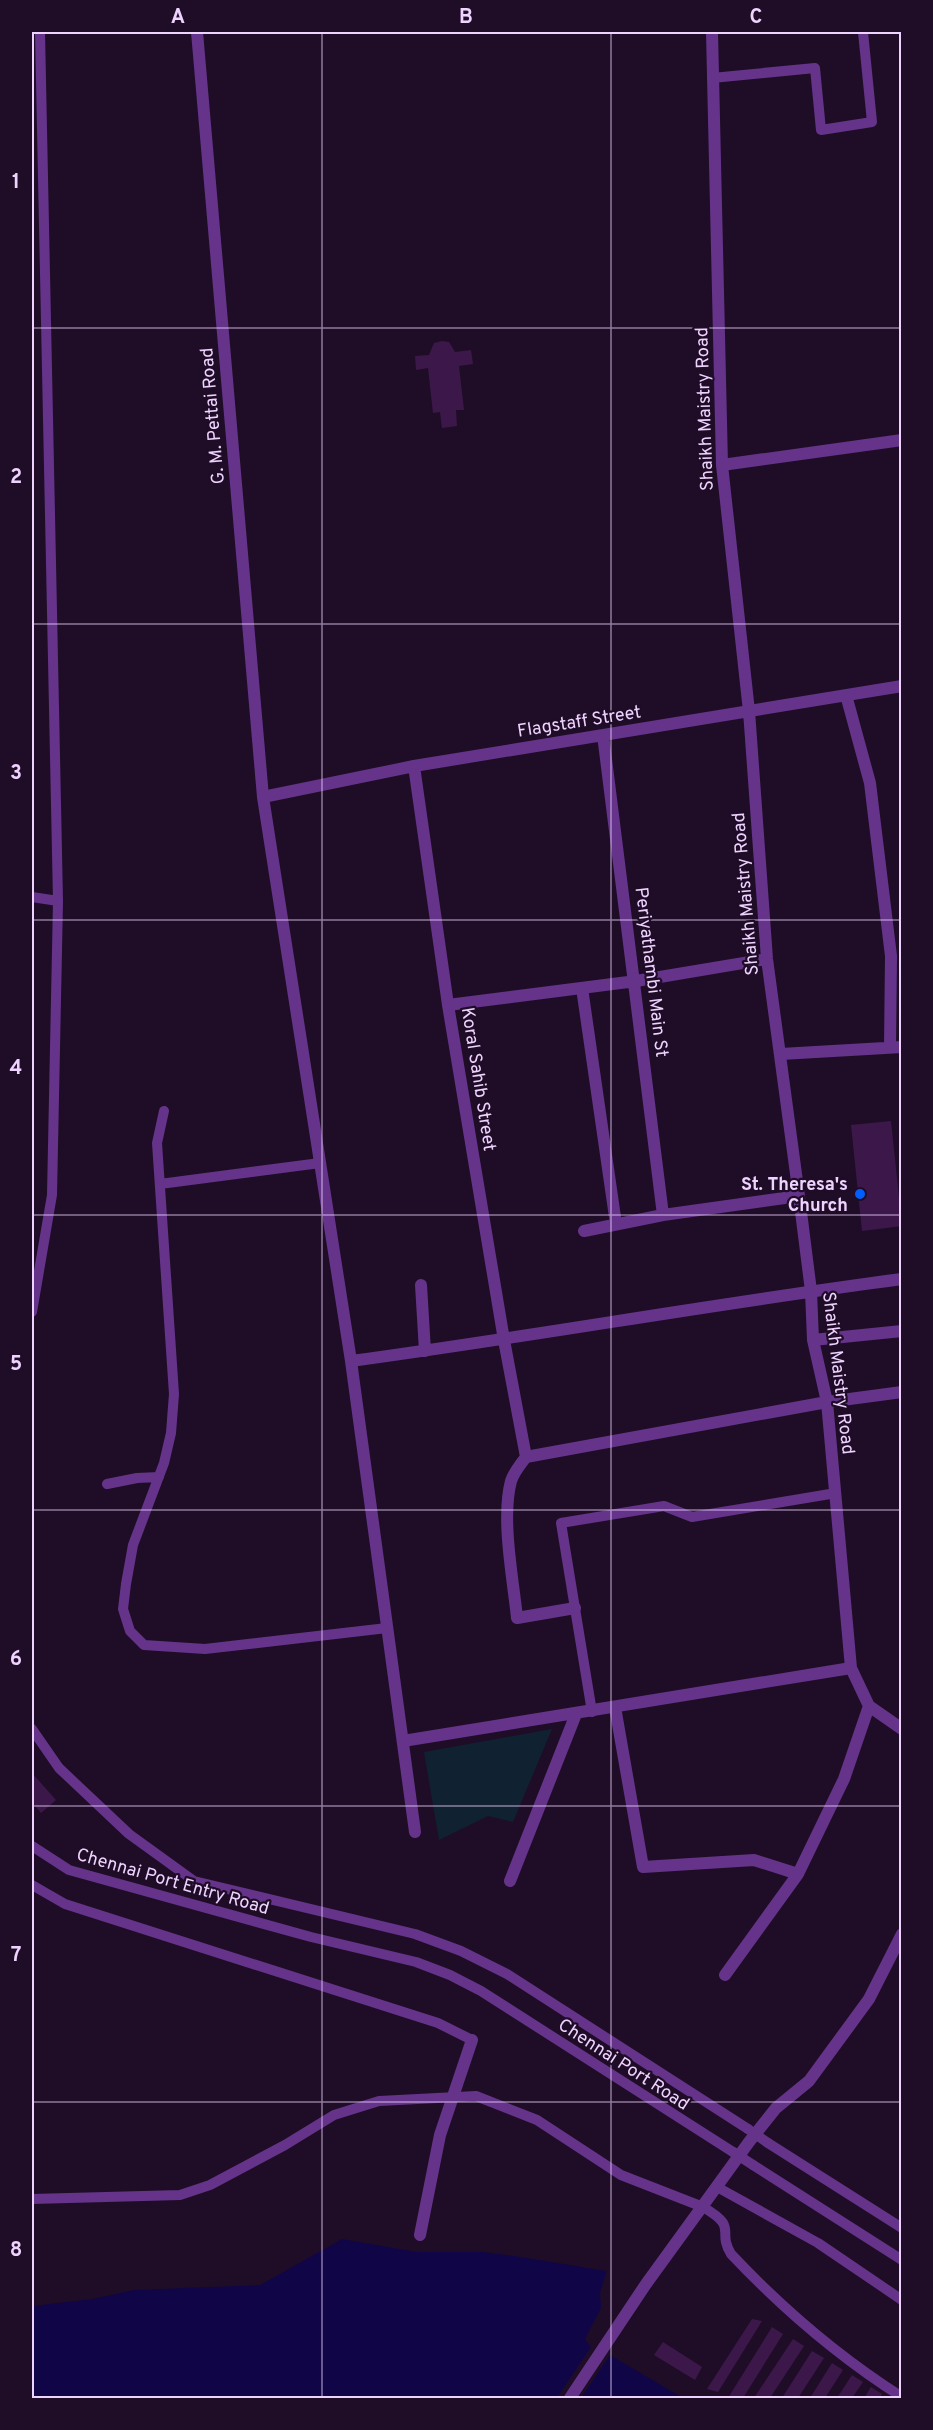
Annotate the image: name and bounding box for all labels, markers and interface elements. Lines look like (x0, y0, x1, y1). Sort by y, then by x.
text: A (171, 5, 185, 31)
text: B (459, 5, 473, 31)
text: C (750, 5, 762, 31)
text: 1 (12, 170, 20, 196)
street label: Shaikh Maistry Road (691, 327, 720, 491)
street label: G. M. Pettai Road (196, 346, 231, 485)
text: 2 (10, 465, 22, 491)
street label: Flagstaff Street (516, 701, 643, 744)
text: 3 (10, 761, 22, 787)
street label: Shaikh Maistry Road (728, 811, 765, 976)
street label: Periyathambi Main St (629, 886, 672, 1059)
street label: Koral Sahib Street (455, 1006, 500, 1153)
text: 4 (10, 1056, 22, 1082)
place label: St. Theresa's Church (741, 1174, 848, 1218)
marker: St. Theresa's Church (853, 1187, 867, 1201)
street label: Shaikh Maistry Road (816, 1290, 859, 1456)
text: 5 (10, 1352, 22, 1378)
text: 6 (10, 1647, 22, 1673)
street label: Chennai Port Entry Road (73, 1844, 272, 1921)
text: 7 (11, 1943, 21, 1969)
street label: Chennai Port Road (553, 2014, 693, 2116)
text: 8 (10, 2238, 22, 2264)

